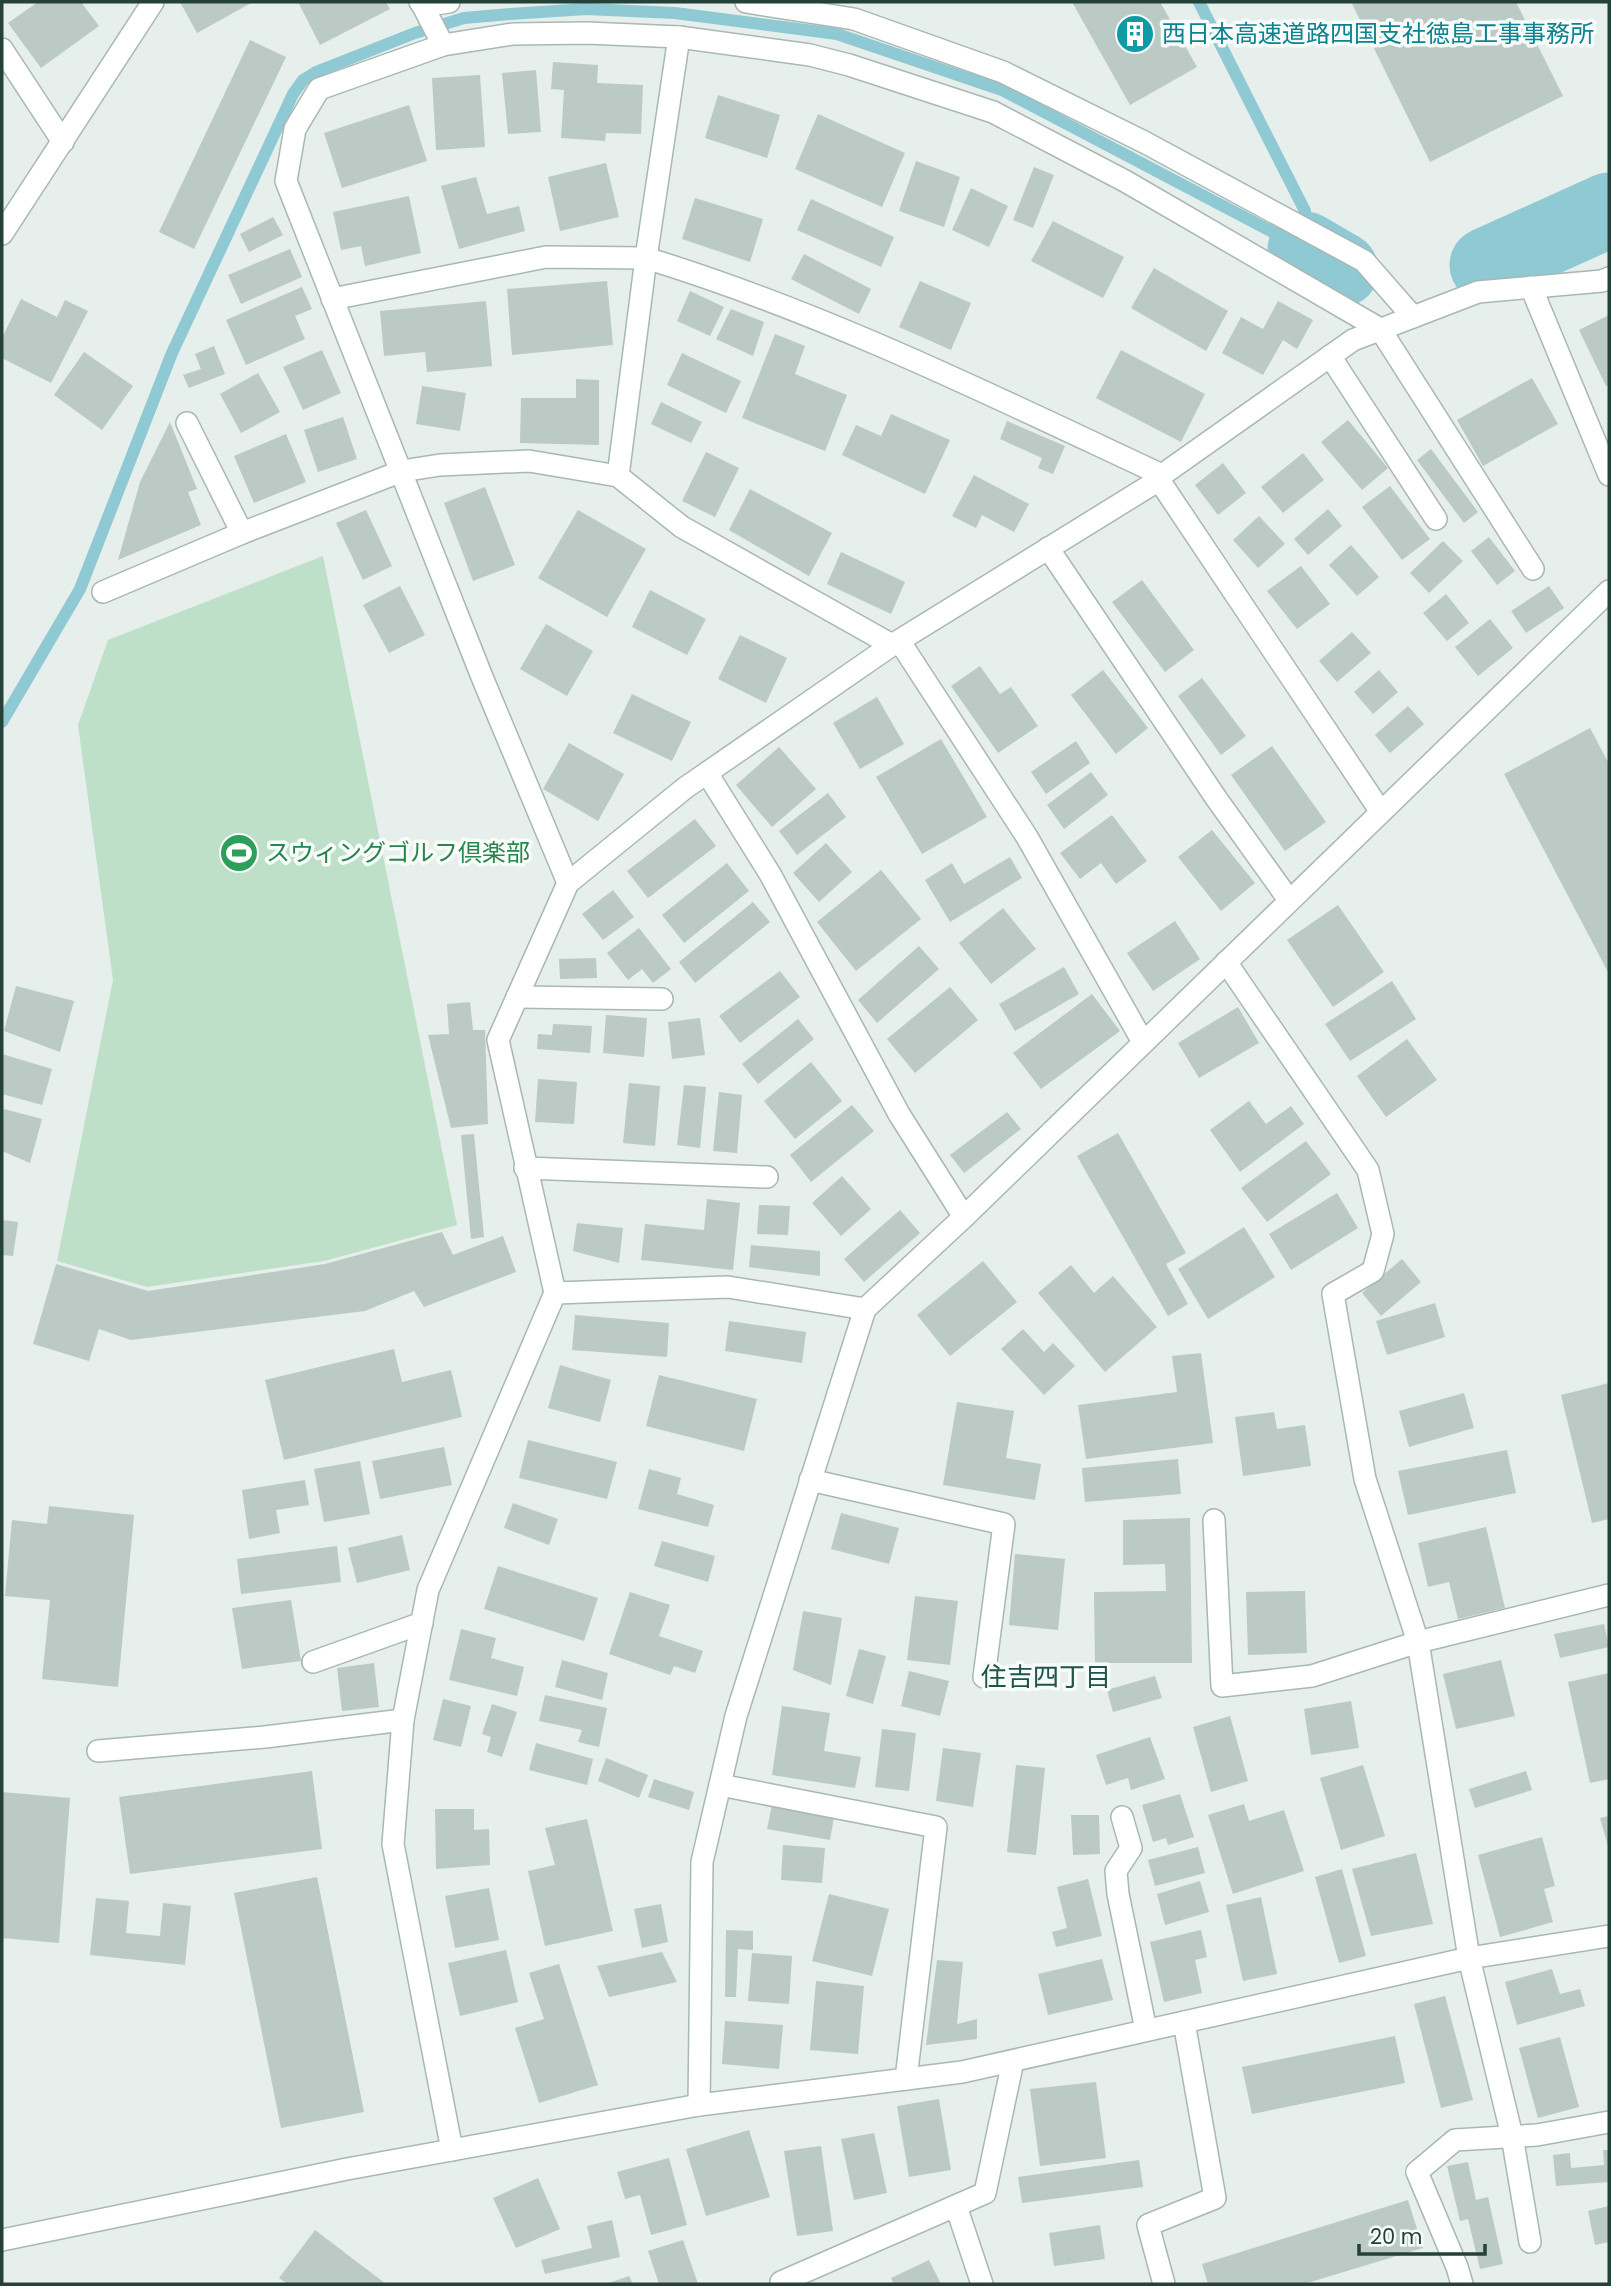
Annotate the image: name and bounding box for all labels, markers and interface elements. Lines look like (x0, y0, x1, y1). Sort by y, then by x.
building icon: 西日本高速道路四国支社徳島工事事務所 (1114, 13, 1156, 55)
place label: 西日本高速道路四国支社徳島工事事務所 (1162, 17, 1594, 50)
sports icon: スウィングゴルフ倶楽部 (218, 832, 260, 874)
place label: スウィングゴルフ倶楽部 (266, 836, 530, 869)
district label: 住吉四丁目 (981, 1659, 1111, 1695)
scale bar (1359, 2212, 1485, 2256)
text: 20 m (1370, 2222, 1423, 2251)

